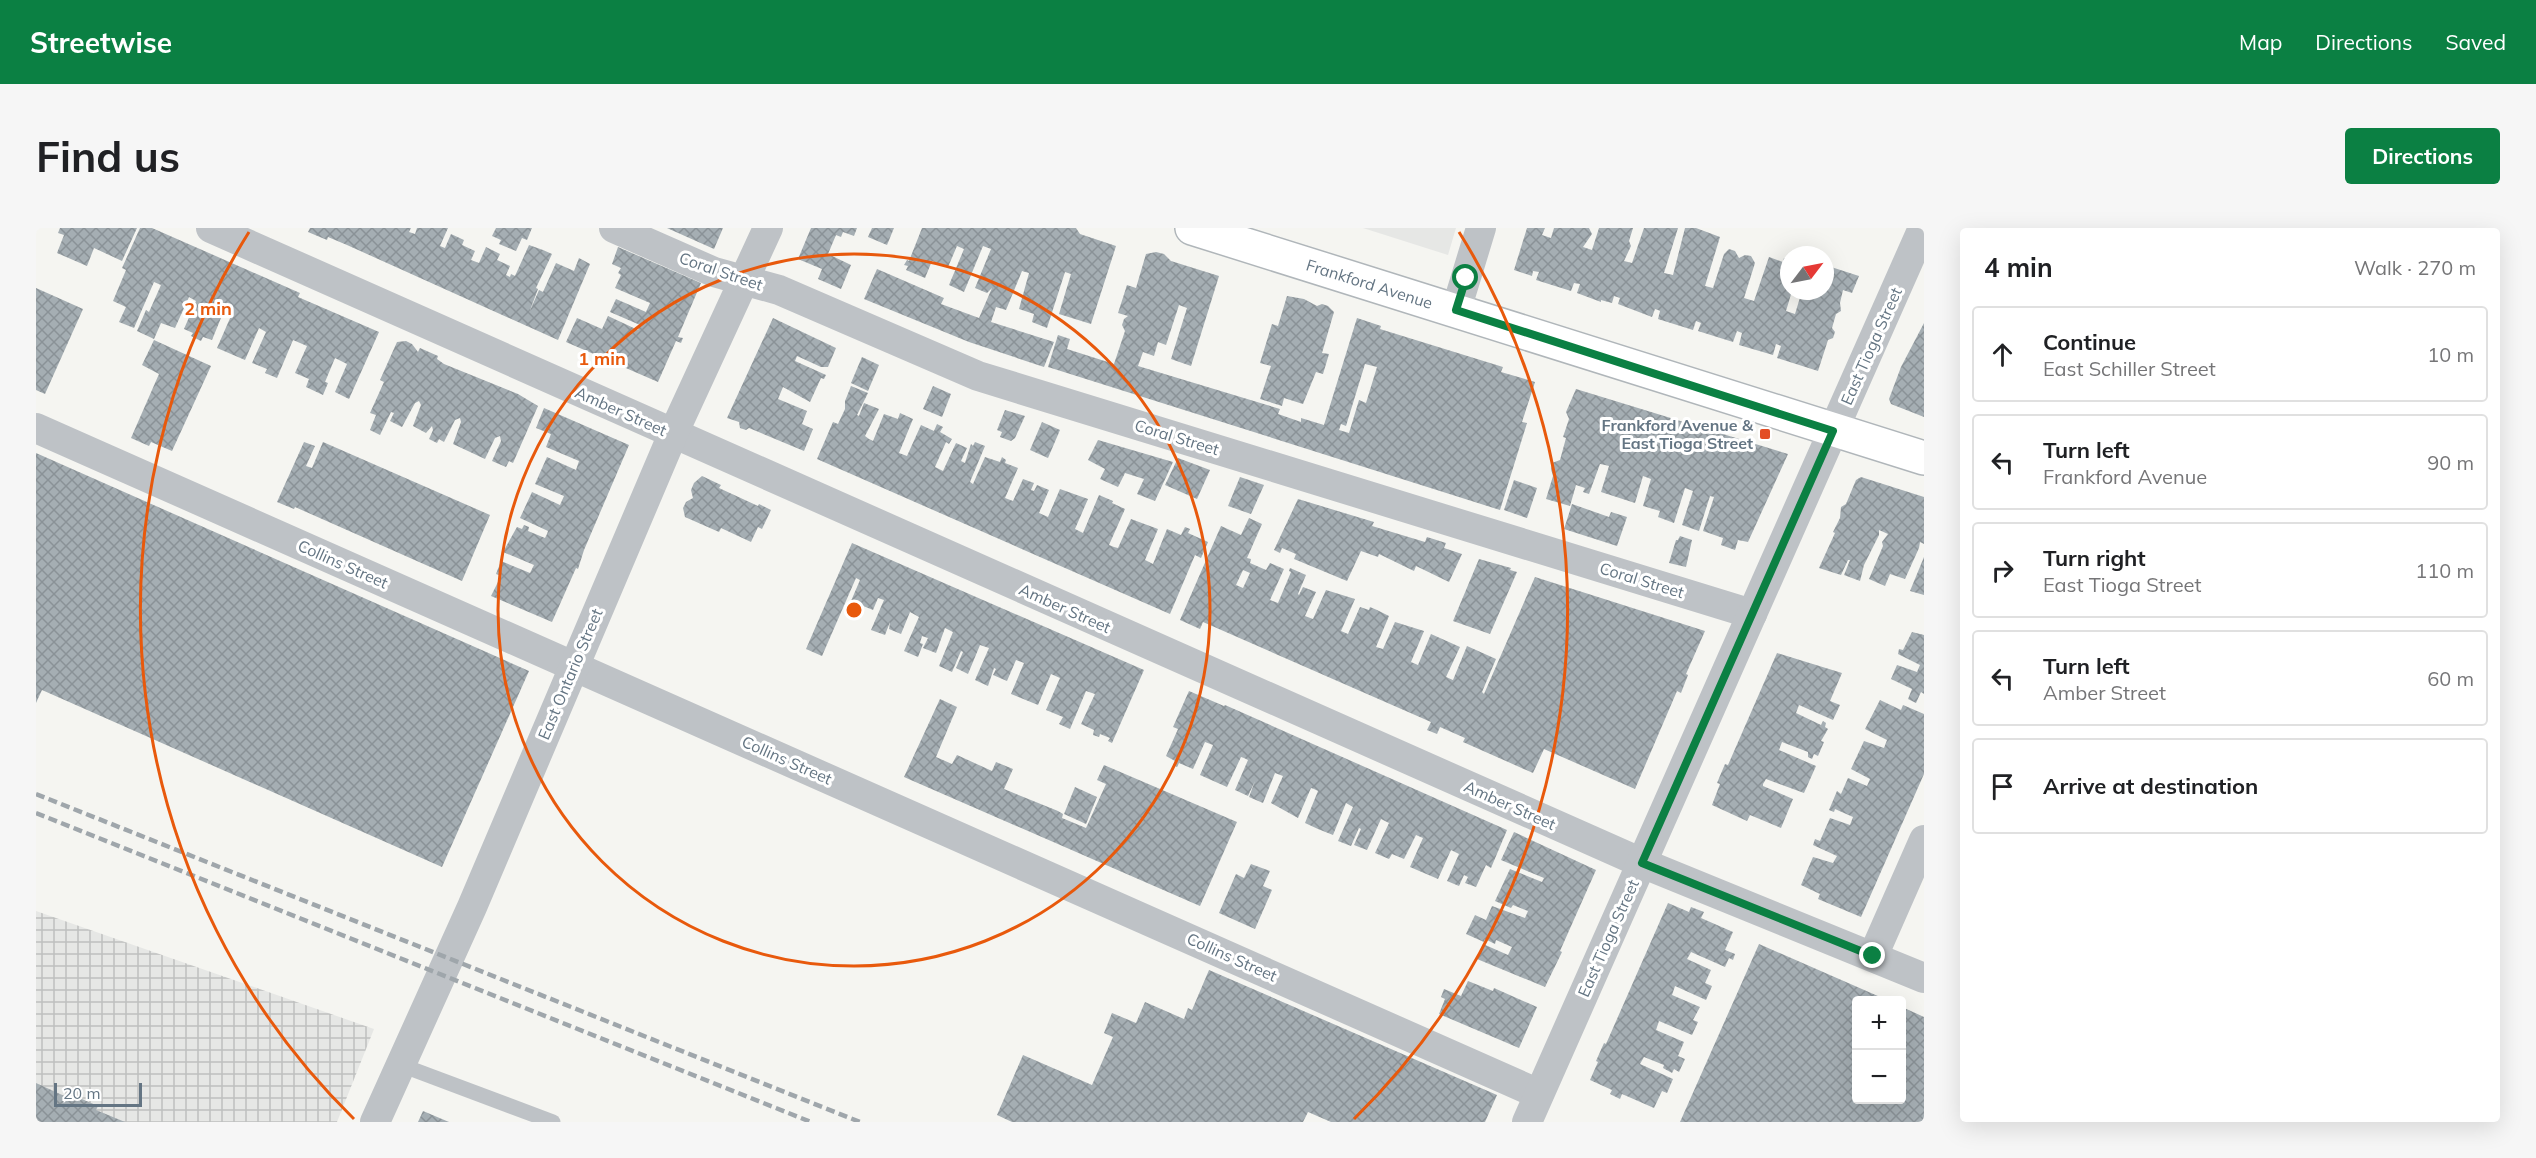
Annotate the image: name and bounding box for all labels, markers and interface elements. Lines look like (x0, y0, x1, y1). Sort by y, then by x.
text: Streetwise (30, 25, 172, 60)
text: Map (2239, 29, 2282, 55)
text: Directions (2315, 29, 2412, 55)
text: Saved (2445, 29, 2506, 55)
button: Directions (2345, 128, 2500, 184)
text: Find us (36, 130, 180, 183)
north arrow (1780, 246, 1834, 300)
street label: Coral Street (677, 247, 766, 295)
text: 4 min (1984, 251, 2053, 284)
street label: Frankford Avenue (1304, 255, 1435, 313)
text: Walk · 270 m (2354, 255, 2476, 280)
route start (1452, 264, 1478, 290)
street label: East Tioga Street (1836, 284, 1906, 408)
text: 2 min (184, 297, 232, 320)
text: Continue (2043, 328, 2136, 356)
icon: ahead (1986, 338, 2019, 371)
text: 10 m (2427, 342, 2474, 367)
text: 1 min (578, 347, 626, 370)
text: East Schiller Street (2043, 356, 2216, 381)
street label: Amber Street (572, 382, 670, 440)
street label: Coral Street (1132, 415, 1222, 459)
place label: Frankford Avenue & East Tioga Street (1602, 415, 1754, 453)
marker: Frankford Avenue & East Tioga Street (1758, 427, 1772, 441)
text: Turn left (2043, 436, 2130, 464)
icon: left (1986, 446, 2019, 479)
text: 90 m (2427, 450, 2474, 475)
text: Frankford Avenue (2043, 464, 2207, 489)
street label: Collins Street (295, 535, 392, 593)
text: Turn right (2043, 544, 2146, 572)
icon: right (1986, 554, 2019, 587)
street label: Coral Street (1597, 558, 1687, 602)
text: 110 m (2415, 558, 2474, 583)
text: East Tioga Street (2043, 572, 2202, 597)
street label: Amber Street (1016, 579, 1114, 637)
centre of rings (844, 600, 864, 620)
street label: East Ontario Street (533, 605, 607, 743)
text: Turn left (2043, 652, 2130, 680)
icon: left (1986, 662, 2019, 695)
text: 60 m (2427, 666, 2474, 691)
text: Amber Street (2043, 680, 2166, 705)
street label: Collins Street (739, 731, 836, 789)
icon: arrive (1986, 770, 2019, 803)
text: Arrive at destination (2043, 772, 2258, 800)
street label: Amber Street (1461, 776, 1559, 834)
street label: East Tioga Street (1573, 876, 1643, 1000)
street label: Collins Street (1184, 928, 1281, 986)
route end (1859, 942, 1885, 968)
map controls (1852, 996, 1906, 1104)
button: + (1852, 996, 1906, 1050)
button: − (1852, 1050, 1906, 1104)
scale bar (54, 1080, 142, 1108)
text: 20 m (63, 1083, 100, 1103)

